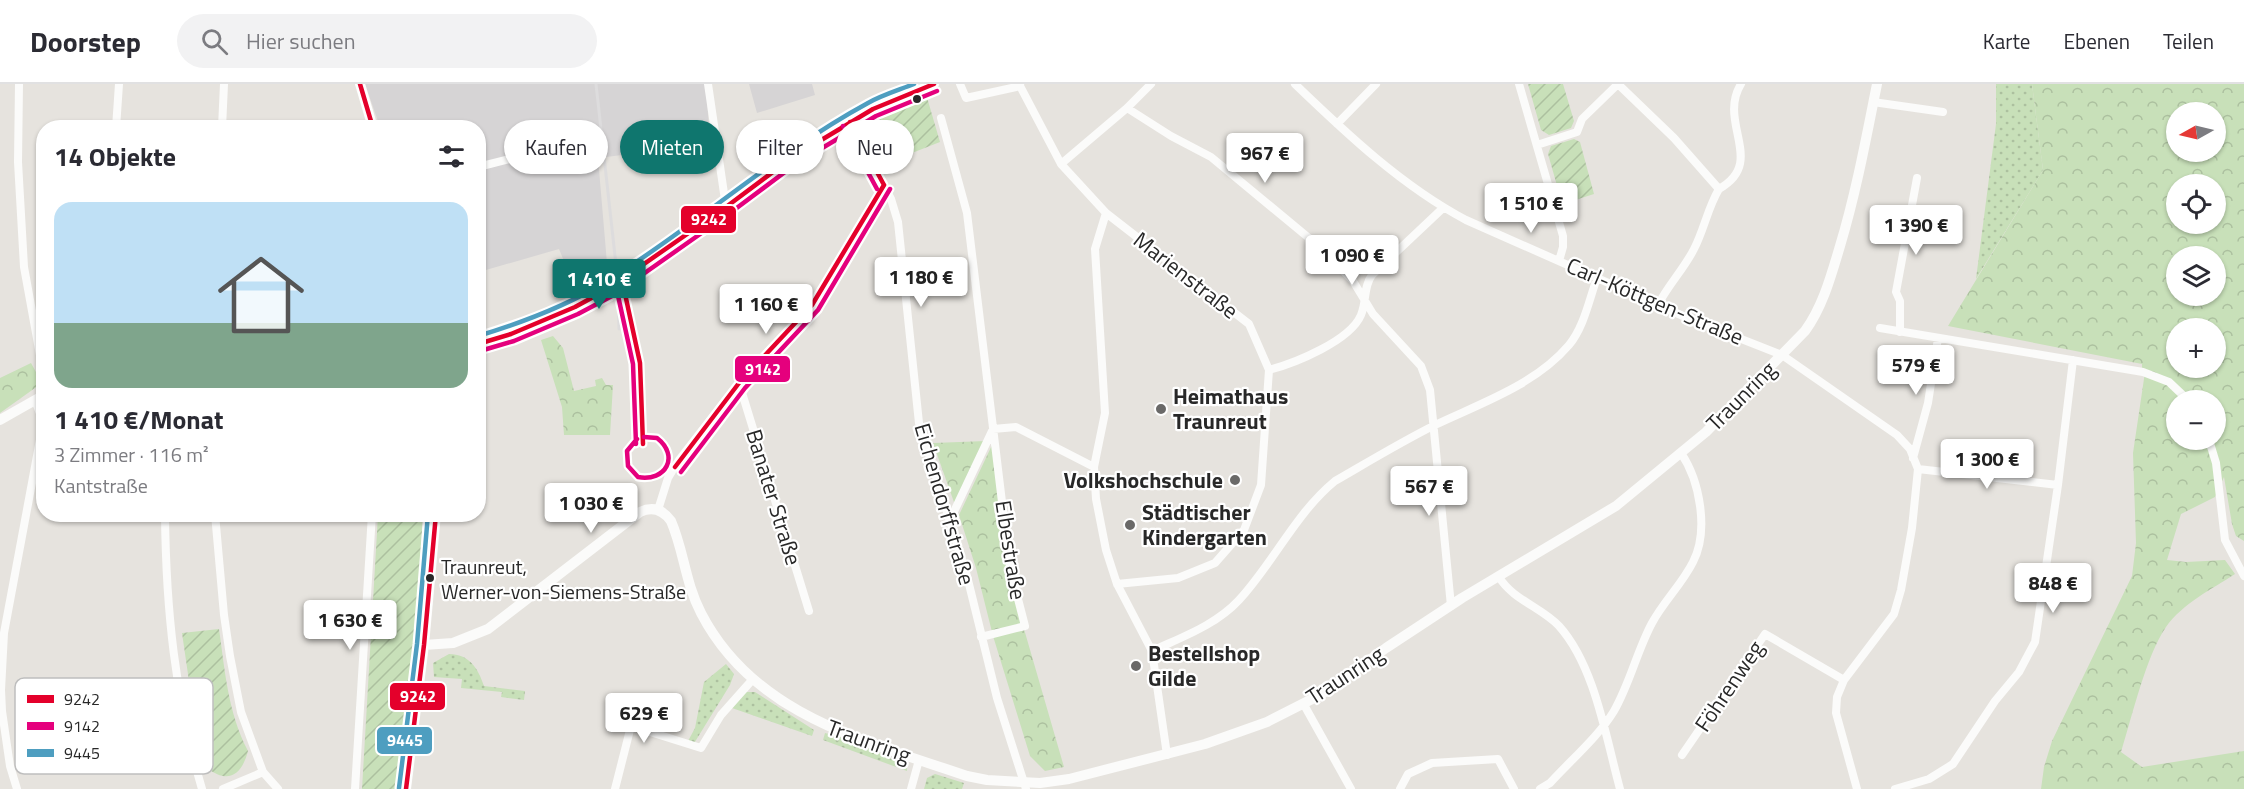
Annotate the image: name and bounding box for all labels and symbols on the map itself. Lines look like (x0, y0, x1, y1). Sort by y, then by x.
unlabelled marker (911, 93, 923, 105)
north arrow (2166, 102, 2226, 162)
pin: 967 € (1223, 133, 1307, 184)
pin: 1 510 € (1476, 183, 1586, 234)
line badge: 9242 (680, 205, 737, 234)
pin: 1 390 € (1861, 205, 1971, 256)
text: 9242 (691, 207, 727, 231)
street label: Marienstraße (1126, 223, 1246, 327)
pin: 1 090 € (1297, 235, 1407, 286)
street label: Carl-Köttgen-Straße (1561, 248, 1749, 354)
pin: 1 180 € (866, 257, 976, 308)
pin: 1 410 € (544, 259, 654, 310)
pin: 1 160 € (711, 284, 821, 335)
pin: 579 € (1874, 345, 1958, 396)
street label: Traunring (1698, 353, 1784, 439)
line badge: 9142 (734, 355, 791, 383)
text: 9142 (745, 357, 781, 381)
place label: Heimathaus Traunreut (1173, 379, 1288, 438)
marker: Heimathaus Traunreut (1154, 402, 1168, 416)
street label: Eichendorffstraße (906, 419, 984, 589)
street label: Banater Straße (737, 425, 811, 569)
pin: 1 300 € (1932, 439, 2042, 490)
place label: Volkshochschule (1063, 463, 1223, 497)
pin: 567 € (1387, 466, 1471, 517)
marker: Volkshochschule (1228, 473, 1242, 487)
pin: 1 030 € (536, 483, 646, 534)
place label: Städtischer Kindergarten (1142, 495, 1267, 554)
street label: Elbestraße (986, 498, 1036, 602)
marker: Städtischer Kindergarten (1123, 518, 1137, 532)
place label: Traunreut, Werner-von-Siemens-Straße (441, 551, 686, 607)
pin: 848 € (2011, 563, 2095, 614)
marker: Traunreut, Werner-von-Siemens-Straße (424, 572, 436, 584)
pin: 1 630 € (295, 600, 405, 651)
street label: Föhrenweg (1686, 633, 1772, 739)
place label: Bestellshop Gilde (1148, 636, 1260, 695)
street label: Traunring (1299, 637, 1391, 713)
marker: Bestellshop Gilde (1129, 659, 1143, 673)
legend (15, 678, 213, 774)
line badge: 9242 (389, 682, 446, 711)
text: 9242 (400, 684, 436, 708)
text: 9242 (64, 687, 100, 711)
pin: 629 € (602, 693, 686, 744)
street label: Traunring (822, 710, 916, 772)
text: 9142 (64, 714, 100, 738)
line badge: 9445 (376, 726, 433, 755)
text: 9445 (387, 728, 423, 752)
text: 9445 (64, 741, 100, 765)

